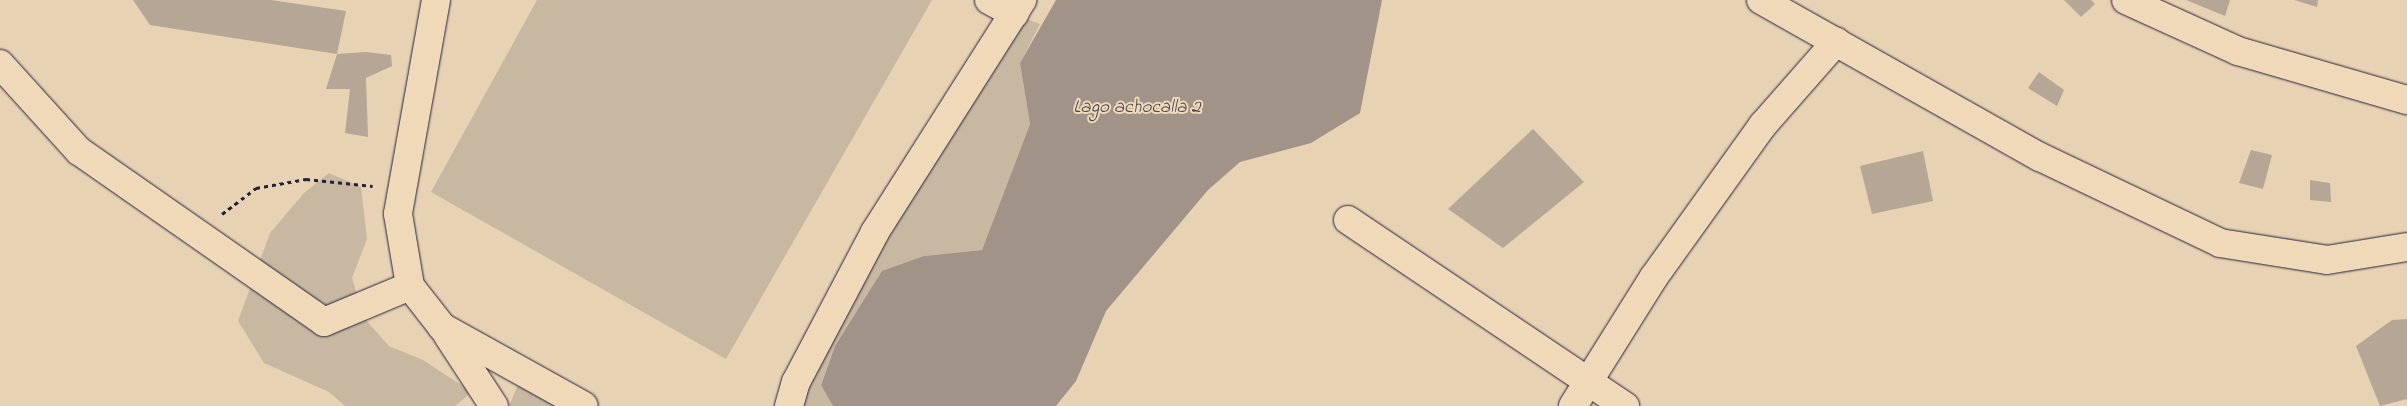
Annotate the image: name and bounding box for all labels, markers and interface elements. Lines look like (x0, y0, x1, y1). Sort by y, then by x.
water label: Lago achocalla 2 (1073, 97, 1201, 119)

